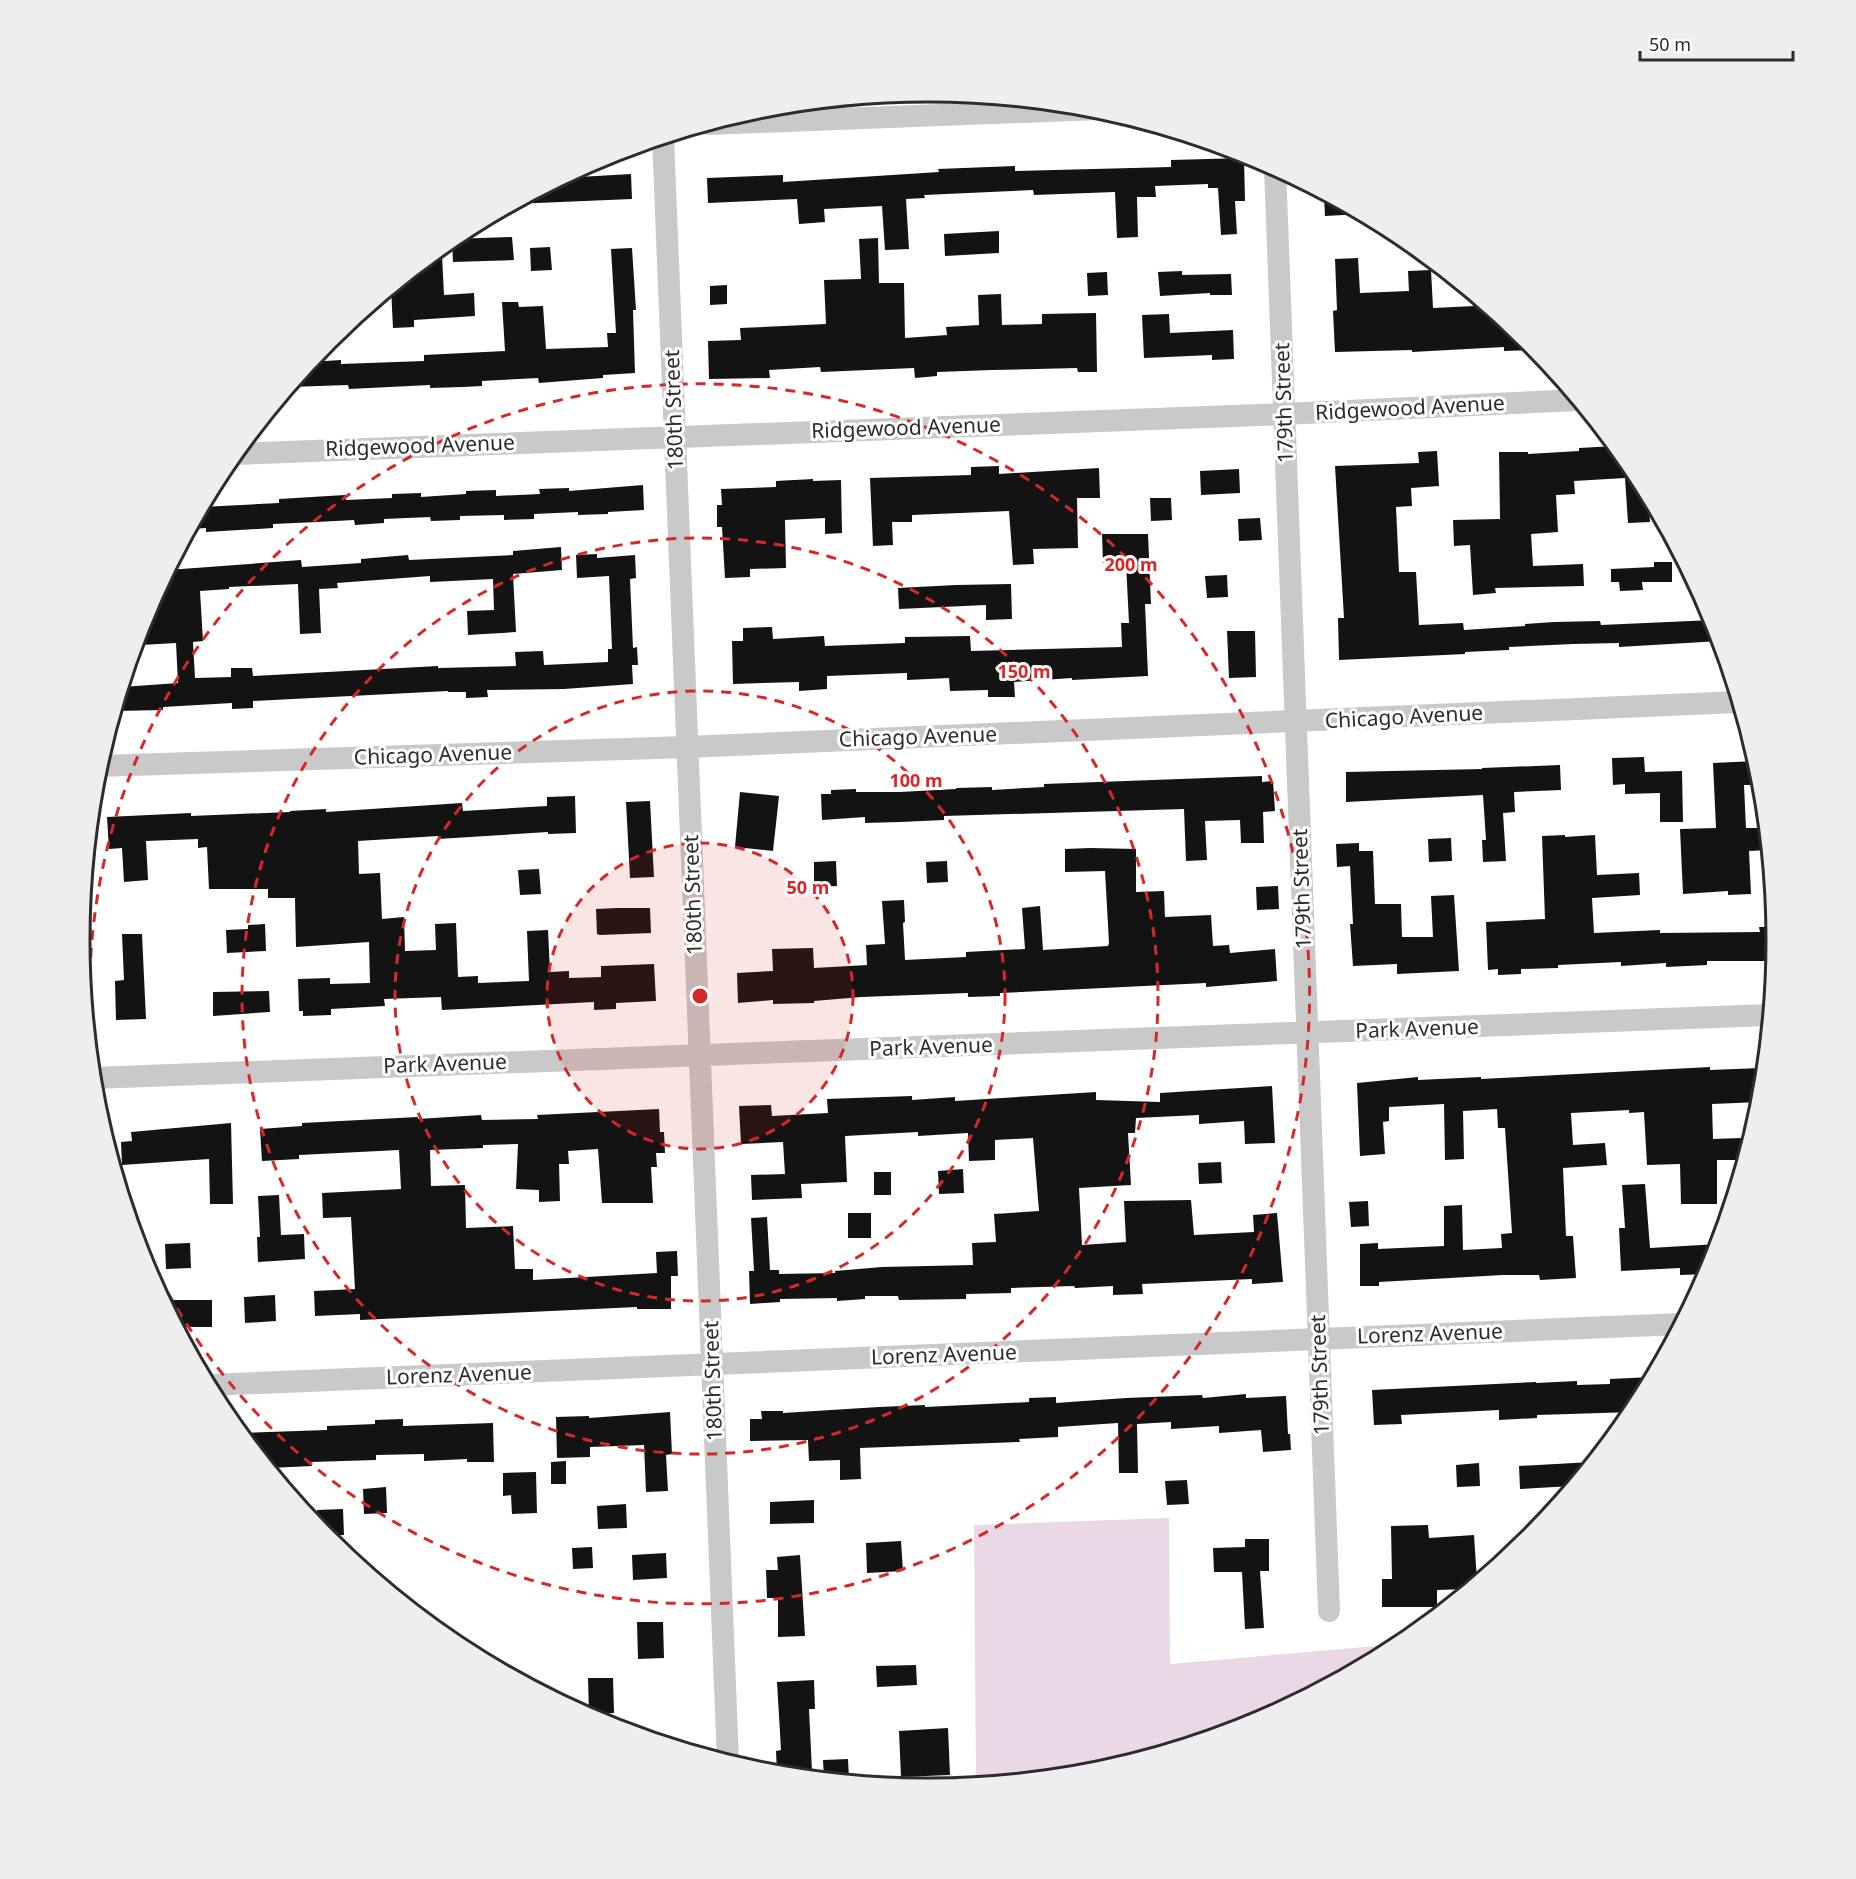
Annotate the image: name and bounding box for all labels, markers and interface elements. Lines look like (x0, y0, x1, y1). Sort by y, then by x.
scale bar (1640, 24, 1793, 62)
text: 50 m (1649, 32, 1691, 56)
street label: 179th Street (1267, 342, 1299, 464)
street label: 180th Street (657, 349, 689, 471)
street label: Ridgewood Avenue (1314, 388, 1505, 426)
street label: Ridgewood Avenue (811, 410, 1001, 444)
street label: Ridgewood Avenue (325, 428, 515, 462)
text: 200 m (1104, 552, 1158, 576)
text: 150 m (997, 659, 1051, 683)
street label: Chicago Avenue (1324, 698, 1484, 734)
street label: Chicago Avenue (838, 719, 998, 753)
street label: Chicago Avenue (353, 737, 513, 771)
text: 100 m (889, 768, 943, 792)
street label: 179th Street (1285, 828, 1317, 950)
street label: 180th Street (676, 834, 708, 956)
text: 50 m (787, 875, 829, 899)
centre of rings (690, 986, 710, 1006)
street label: Park Avenue (1355, 1012, 1479, 1044)
street label: Park Avenue (869, 1030, 993, 1062)
street label: Park Avenue (383, 1047, 507, 1079)
street label: 179th Street (1303, 1314, 1335, 1436)
street label: Lorenz Avenue (1357, 1316, 1503, 1350)
street label: 180th Street (696, 1320, 728, 1442)
street label: Lorenz Avenue (871, 1337, 1017, 1371)
street label: Lorenz Avenue (386, 1357, 532, 1391)

